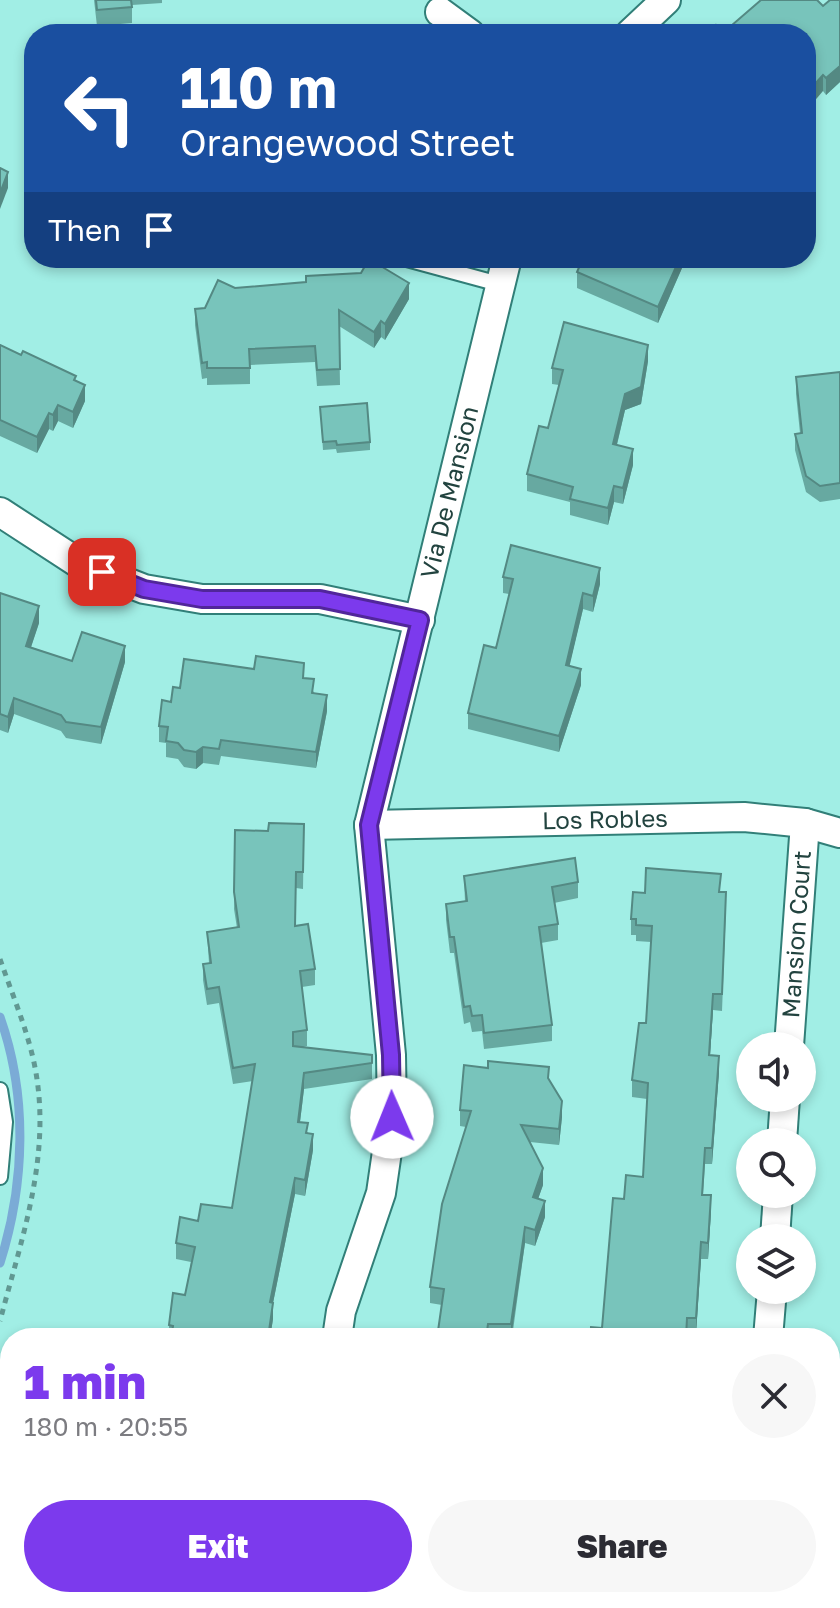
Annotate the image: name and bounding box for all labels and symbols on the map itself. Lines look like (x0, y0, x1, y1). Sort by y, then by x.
street label: Via De Mansion (414, 403, 483, 581)
pin (68, 538, 136, 606)
street label: Los Robles (542, 803, 668, 834)
street label: Mansion Court (775, 849, 816, 1019)
position arrow (350, 1075, 434, 1159)

